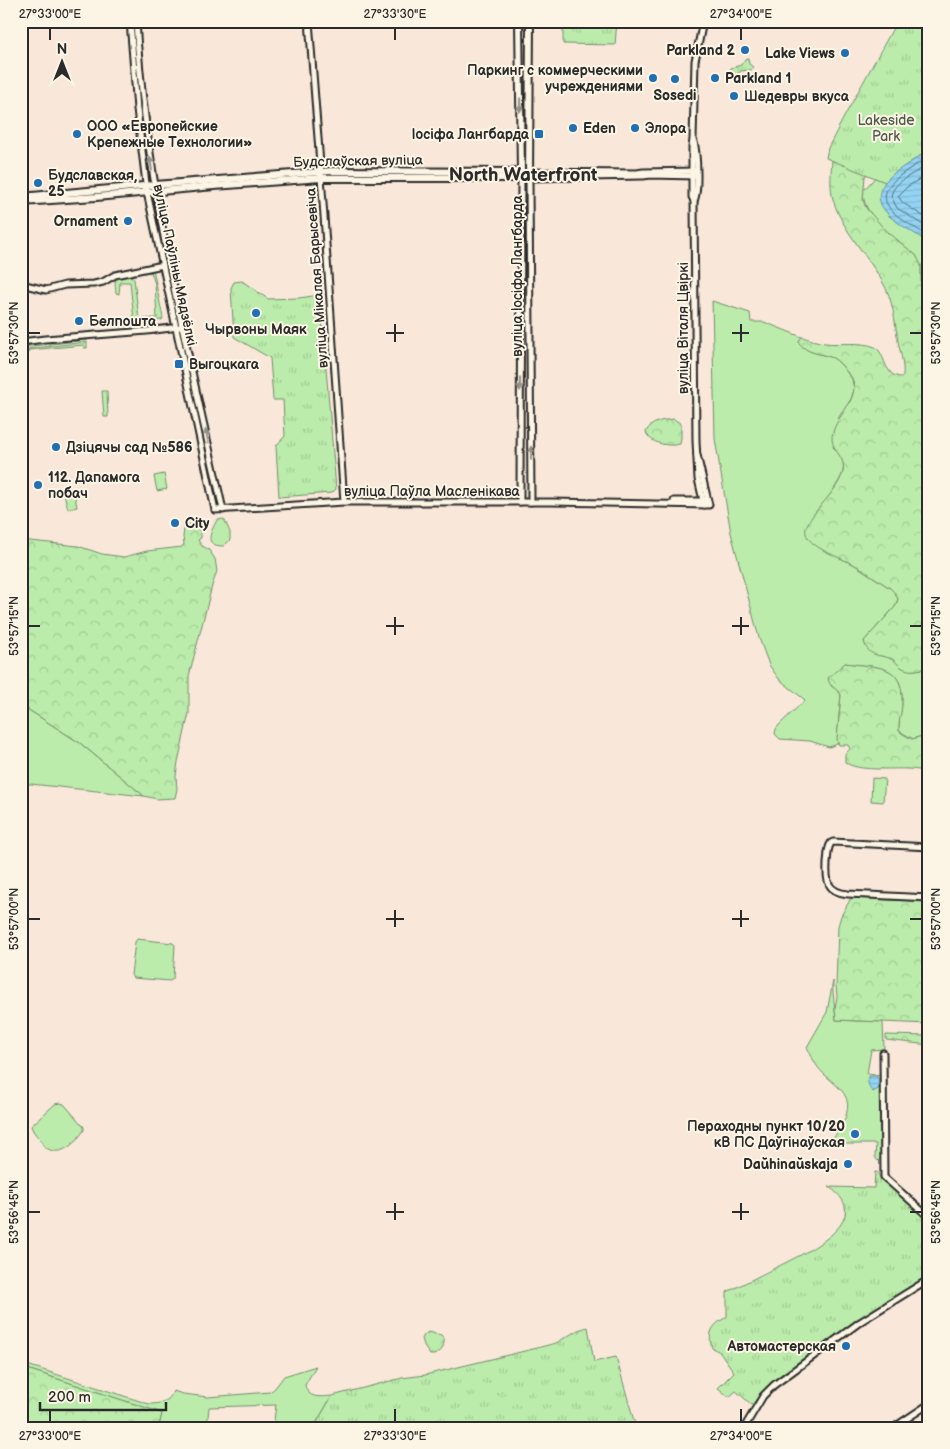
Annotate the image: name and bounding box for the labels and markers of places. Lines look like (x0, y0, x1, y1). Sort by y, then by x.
place label: Parkland 2 (666, 42, 736, 59)
marker: Parkland 2 (739, 44, 751, 56)
place label: Lake Views (765, 45, 835, 62)
marker: Lake Views (839, 47, 851, 59)
place label: Паркинг с коммерческими учреждениями (467, 62, 643, 95)
place label: Parkland 1 (725, 70, 791, 87)
marker: Паркинг с коммерческими учреждениями (647, 72, 659, 84)
marker: Parkland 1 (709, 72, 721, 84)
marker: Sosedi (669, 73, 681, 85)
place label: Sosedi (653, 87, 697, 104)
place label: Шедевры вкуса (744, 88, 850, 105)
marker: Шедевры вкуса (728, 90, 740, 102)
place label: ООО «Европейские Крепежные Технологии» (87, 118, 252, 151)
place label: Eden (583, 120, 616, 137)
place label: Элора (645, 120, 687, 137)
marker: Eden (567, 122, 579, 134)
marker: Элора (629, 122, 641, 134)
place label: Іосіфа Лангбарда (412, 126, 530, 143)
marker: ООО «Европейские Крепежные Технологии» (71, 128, 83, 140)
marker: Іосіфа Лангбарда (533, 128, 545, 140)
place label: Будславская, 25 (48, 167, 137, 200)
marker: Будславская, 25 (32, 177, 44, 189)
place label: Ornament (54, 213, 118, 230)
marker: Ornament (122, 215, 134, 227)
marker: Чырвоны Маяк (250, 307, 262, 319)
place label: Белпошта (89, 313, 157, 330)
marker: Белпошта (73, 315, 85, 327)
place label: Чырвоны Маяк (205, 321, 307, 338)
place label: Выгоцкага (189, 356, 260, 373)
marker: Выгоцкага (173, 358, 185, 370)
place label: Дзіцячы сад №586 (66, 439, 192, 456)
marker: Дзіцячы сад №586 (50, 441, 62, 453)
place label: 112. Дапамога побач (48, 469, 141, 502)
marker: 112. Дапамога побач (32, 479, 44, 491)
place label: City (185, 515, 210, 532)
marker: City (169, 517, 181, 529)
place label: Пераходны пункт 10/20 кВ ПС Даўгінаўская (687, 1118, 845, 1151)
marker: Пераходны пункт 10/20 кВ ПС Даўгінаўская (849, 1128, 861, 1140)
place label: Daŭhinaŭskaja (743, 1156, 838, 1173)
marker: Daŭhinaŭskaja (842, 1158, 854, 1170)
place label: Автомастерская (727, 1338, 836, 1355)
marker: Автомастерская (840, 1340, 852, 1352)

